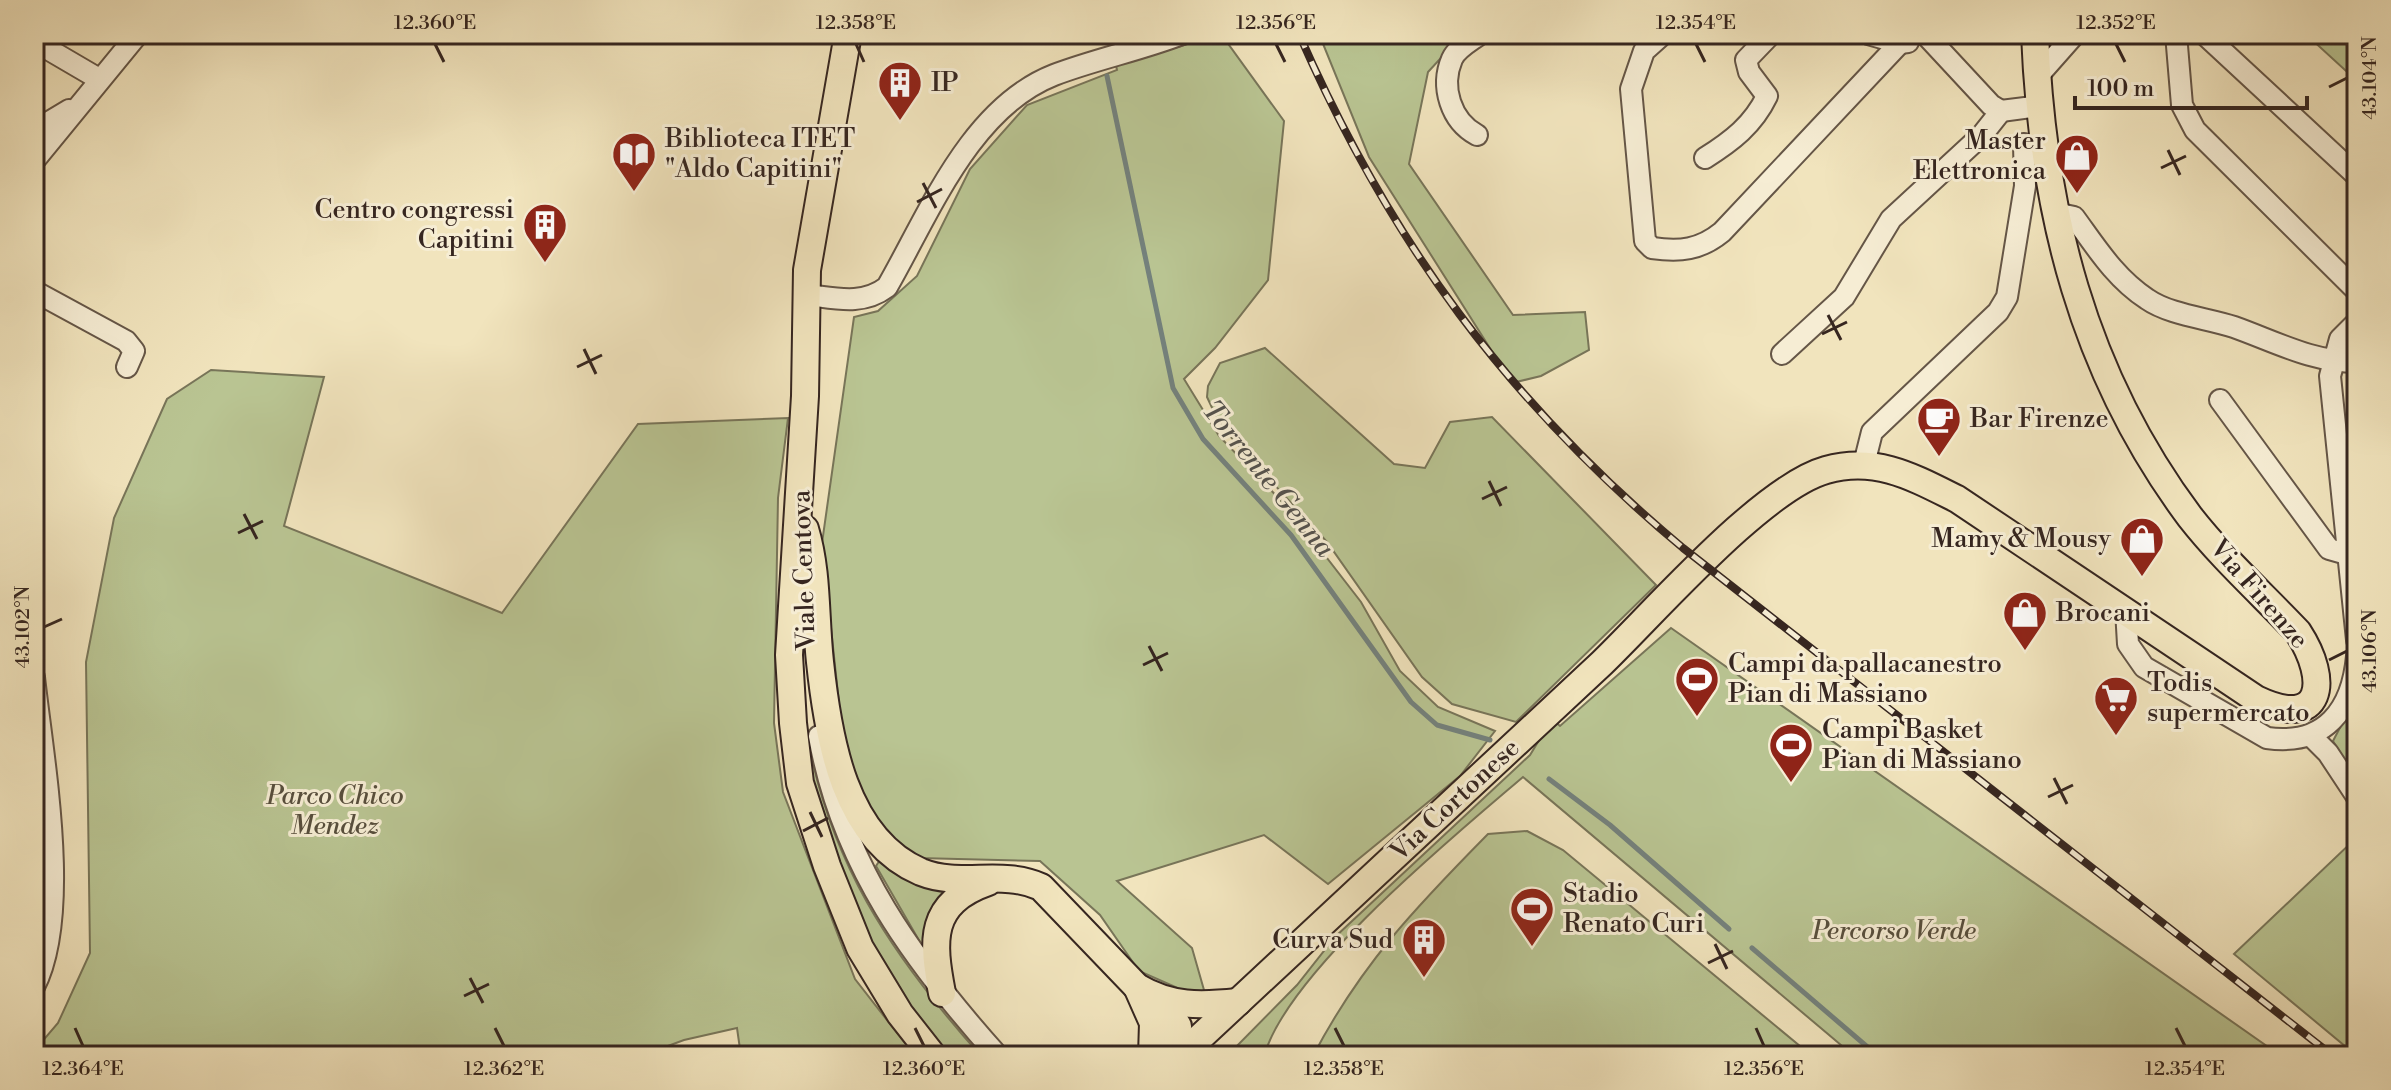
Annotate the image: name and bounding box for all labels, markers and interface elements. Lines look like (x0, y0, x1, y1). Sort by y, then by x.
text: 12.360°E (394, 11, 476, 36)
text: 12.358°E (816, 11, 896, 36)
text: 12.356°E (1236, 11, 1316, 36)
text: 12.354°E (1656, 11, 1736, 36)
text: 12.352°E (2076, 11, 2156, 36)
text: 43.104°N (2358, 36, 2383, 120)
building icon: IP (876, 59, 924, 122)
scale bar (2075, 60, 2307, 110)
place label: IP (931, 67, 959, 99)
text: 100 m (2087, 74, 2154, 104)
place label: Biblioteca ITET "Aldo Capitini" (664, 123, 855, 185)
place label: Master Elettronica (1913, 125, 2047, 187)
library icon: Biblioteca ITET "Aldo Capitini" (610, 130, 658, 193)
shop icon: Master Elettronica (2053, 132, 2101, 195)
place label: Centro congressi Capitini (315, 194, 514, 256)
building icon: Centro congressi Capitini (521, 201, 569, 264)
water label: Torrente Genna (1194, 393, 1342, 565)
cafe icon: Bar Firenze (1915, 395, 1963, 458)
place label: Bar Firenze (1969, 403, 2109, 435)
street label: Viale Centova (785, 488, 823, 652)
shop icon: Mamy & Mousy (2118, 515, 2166, 578)
place label: Mamy & Mousy (1931, 523, 2111, 555)
street label: Via Firenze (2202, 532, 2315, 655)
text: 43.102°N (11, 586, 36, 668)
shop icon: Brocani (2001, 589, 2049, 652)
place label: Brocani (2055, 597, 2150, 629)
text: 43.106°N (2358, 609, 2383, 693)
place label: Campi da pallacanestro Pian di Massiano (1728, 648, 2002, 710)
sports icon: Campi da pallacanestro Pian di Massiano (1673, 655, 1721, 718)
place label: Todis supermercato (2147, 667, 2310, 729)
supermarket icon: Todis supermercato (2092, 674, 2140, 737)
place label: Campi Basket Pian di Massiano (1822, 714, 2022, 776)
sports icon: Campi Basket Pian di Massiano (1767, 721, 1815, 784)
street label: Via Cortonese (1383, 732, 1526, 869)
park label: Parco Chico Mendez (265, 780, 404, 842)
place label: Stadio Renato Curi (1563, 878, 1704, 940)
sports icon: Stadio Renato Curi (1508, 885, 1556, 948)
park label: Percorso Verde (1811, 915, 1976, 947)
building icon: Curva Sud (1400, 916, 1448, 979)
place label: Curva Sud (1272, 924, 1393, 956)
text: 12.364°E (42, 1057, 124, 1082)
text: 12.362°E (464, 1057, 544, 1082)
text: 12.360°E (883, 1057, 965, 1082)
text: 12.358°E (1304, 1057, 1384, 1082)
text: 12.356°E (1724, 1057, 1804, 1082)
text: 12.354°E (2145, 1057, 2225, 1082)

